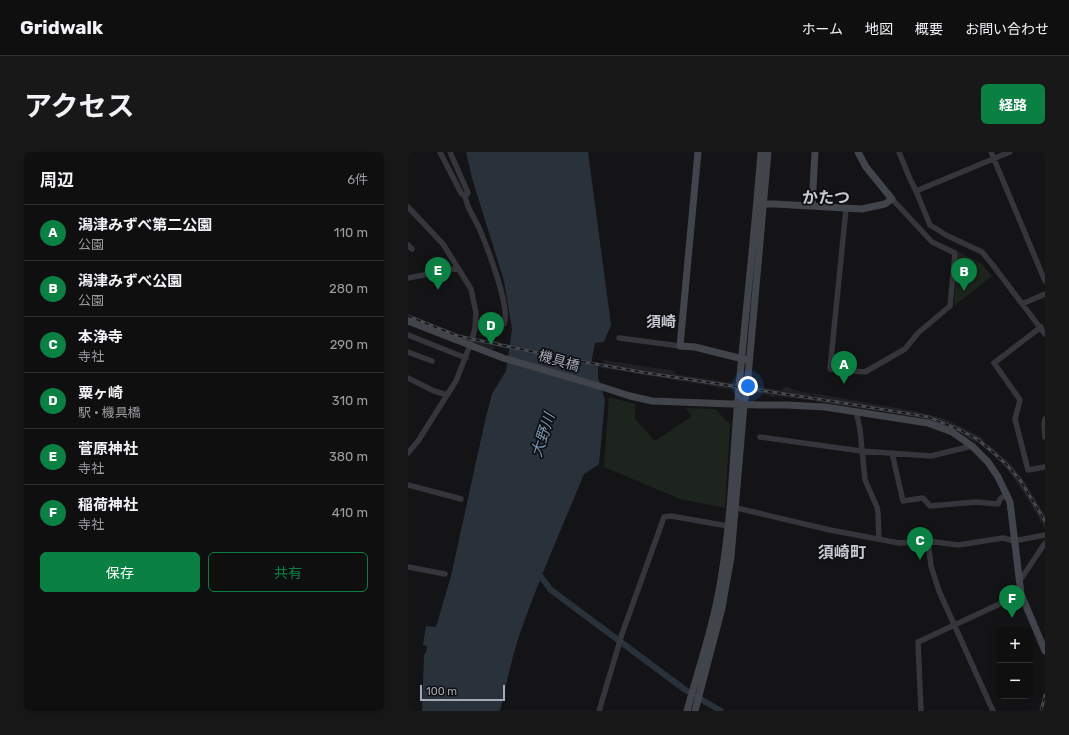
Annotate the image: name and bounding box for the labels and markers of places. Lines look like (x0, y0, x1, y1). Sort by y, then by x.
pin: E (425, 257, 451, 290)
pin: B (951, 258, 977, 291)
pin: D (478, 312, 504, 345)
pin: A (831, 351, 857, 384)
pin: C (907, 527, 933, 560)
pin: F (999, 585, 1025, 618)

